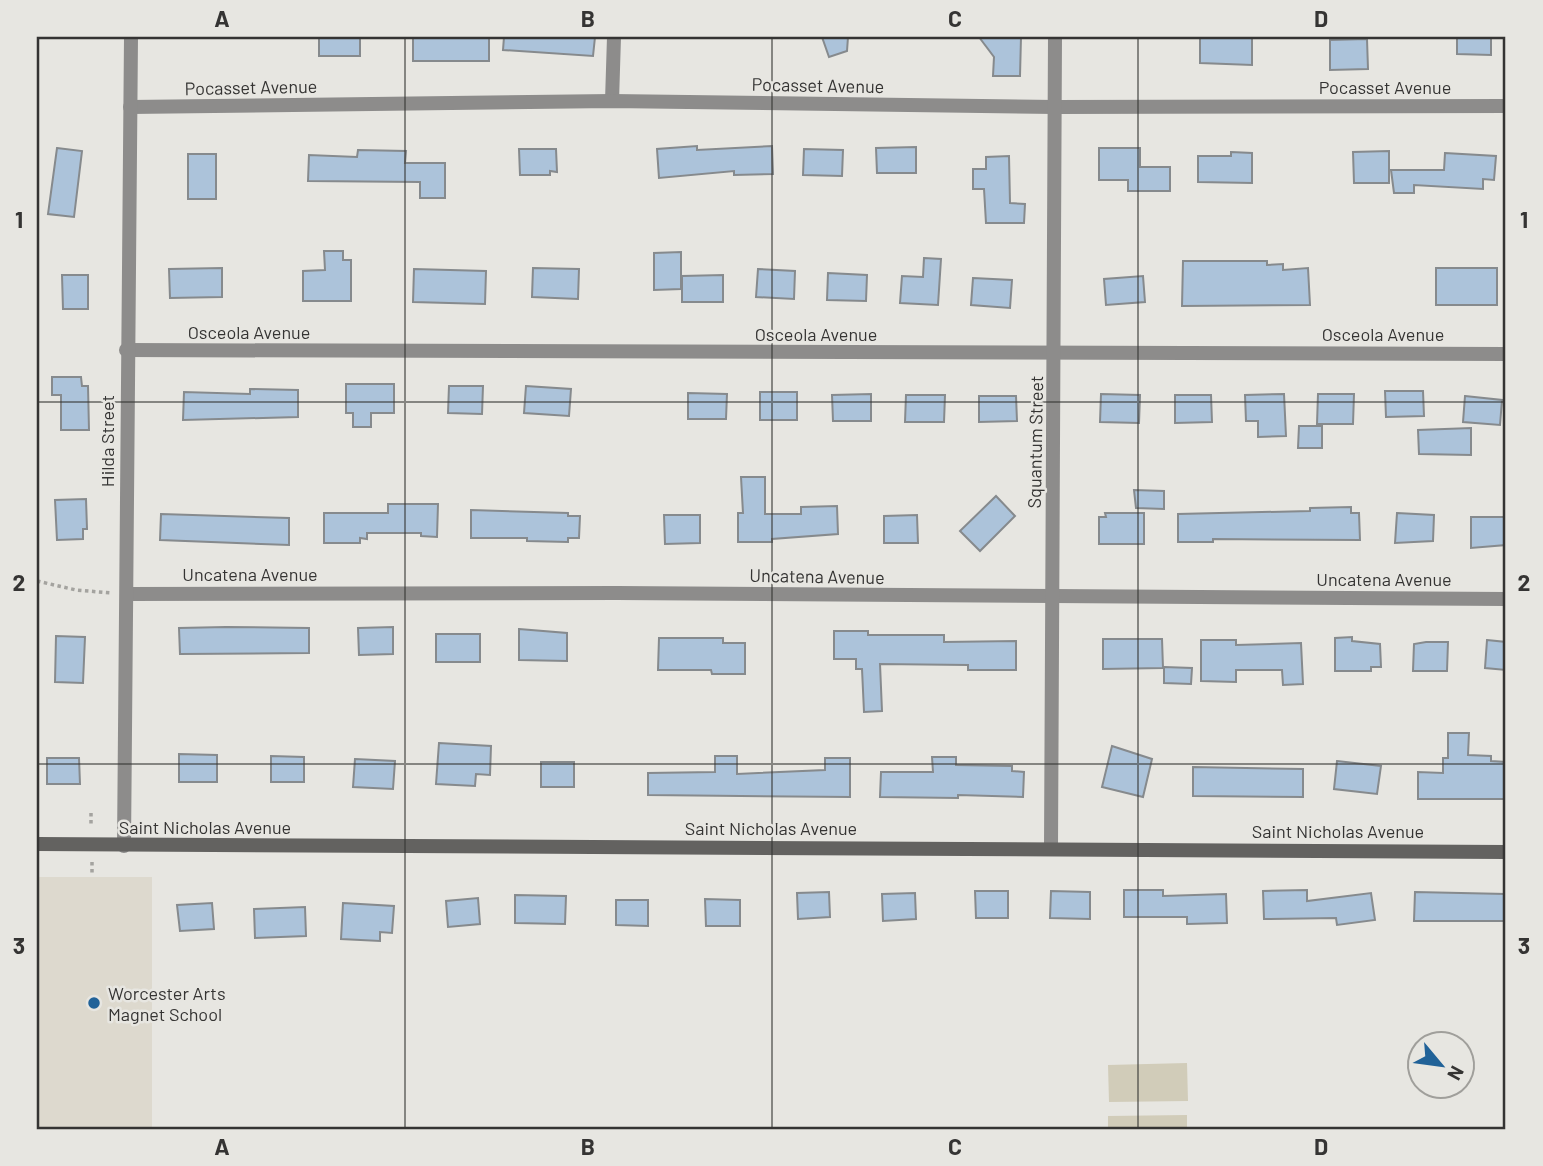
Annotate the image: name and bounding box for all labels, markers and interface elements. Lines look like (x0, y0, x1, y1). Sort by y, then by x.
text: A (214, 4, 230, 32)
text: B (581, 4, 595, 32)
text: C (948, 4, 962, 32)
text: D (1314, 4, 1328, 32)
street label: Pocasset Avenue (752, 73, 884, 97)
street label: Pocasset Avenue (185, 75, 317, 99)
street label: Pocasset Avenue (1319, 76, 1451, 98)
text: 1 (15, 205, 23, 233)
text: 1 (1520, 205, 1528, 233)
street label: Osceola Avenue (188, 321, 310, 343)
street label: Osceola Avenue (755, 323, 877, 345)
street label: Osceola Avenue (1322, 323, 1444, 345)
street label: Squantum Street (1023, 375, 1047, 509)
street label: Hilda Street (96, 395, 118, 487)
street label: Uncatena Avenue (182, 563, 318, 585)
street label: Uncatena Avenue (749, 564, 885, 588)
text: 2 (13, 568, 25, 596)
street label: Uncatena Avenue (1316, 568, 1452, 590)
text: 2 (1518, 568, 1530, 596)
street label: Saint Nicholas Avenue (119, 816, 291, 838)
street label: Saint Nicholas Avenue (685, 817, 857, 839)
street label: Saint Nicholas Avenue (1252, 820, 1424, 842)
text: 3 (13, 931, 25, 959)
text: 3 (1518, 931, 1530, 959)
place label: Worcester Arts Magnet School (108, 982, 226, 1025)
marker: Worcester Arts Magnet School (86, 995, 102, 1011)
north arrow (1406, 1030, 1476, 1100)
text: N (1443, 1062, 1469, 1085)
text: A (214, 1132, 230, 1160)
text: B (581, 1132, 595, 1160)
text: C (948, 1132, 962, 1160)
text: D (1314, 1132, 1328, 1160)

